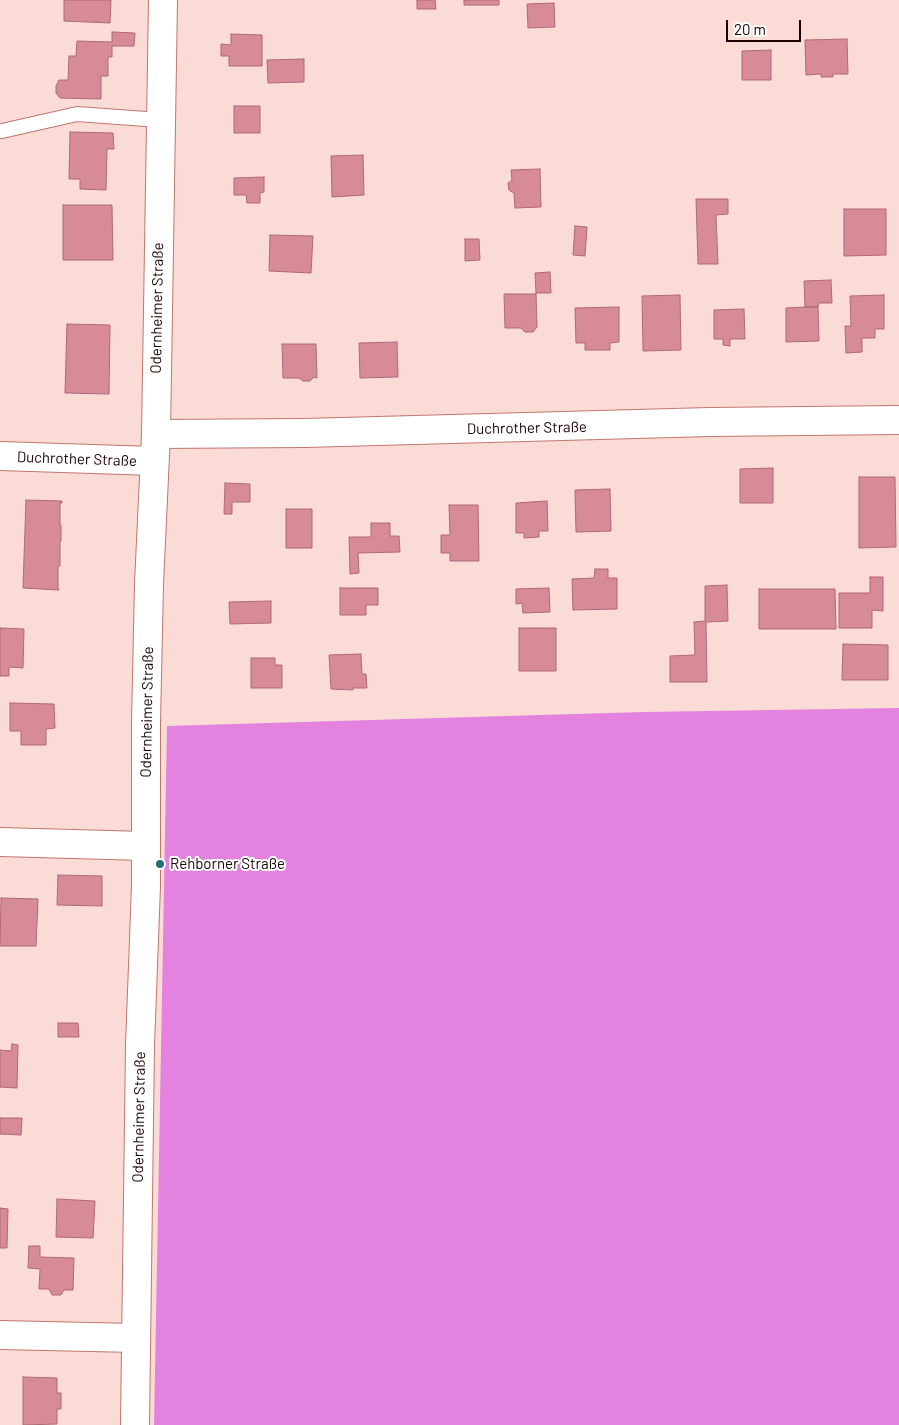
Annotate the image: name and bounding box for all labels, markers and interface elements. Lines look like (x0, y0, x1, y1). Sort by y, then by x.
scale bar (729, 10, 804, 42)
text: 20 m (734, 20, 766, 38)
street label: Odernheimer Straße (147, 242, 167, 374)
street label: Duchrother Straße (467, 418, 587, 438)
street label: Duchrother Straße (17, 448, 137, 470)
street label: Odernheimer Straße (137, 646, 157, 778)
place label: Rehborner Straße (170, 855, 285, 873)
marker: Rehborner Straße (154, 858, 166, 870)
street label: Odernheimer Straße (129, 1051, 149, 1183)

